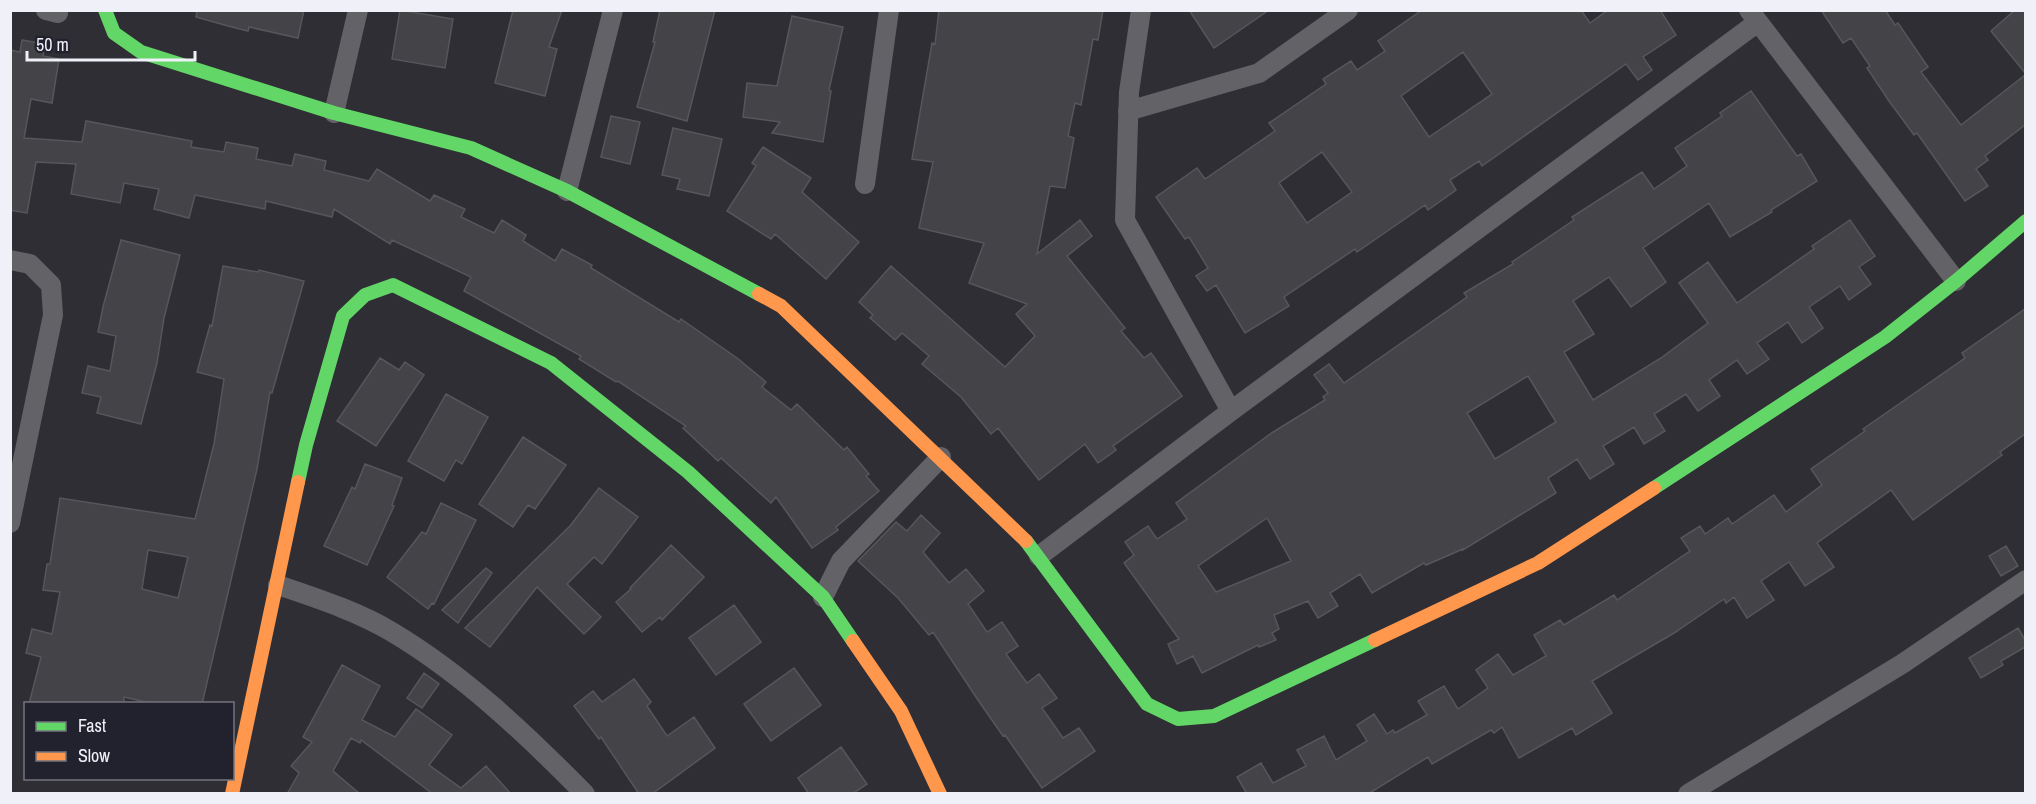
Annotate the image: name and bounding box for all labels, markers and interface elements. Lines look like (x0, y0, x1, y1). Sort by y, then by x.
scale bar (27, 24, 195, 62)
text: 50 m (36, 32, 69, 57)
legend (24, 702, 234, 780)
text: Fast (78, 713, 106, 738)
text: Slow (78, 743, 110, 768)

